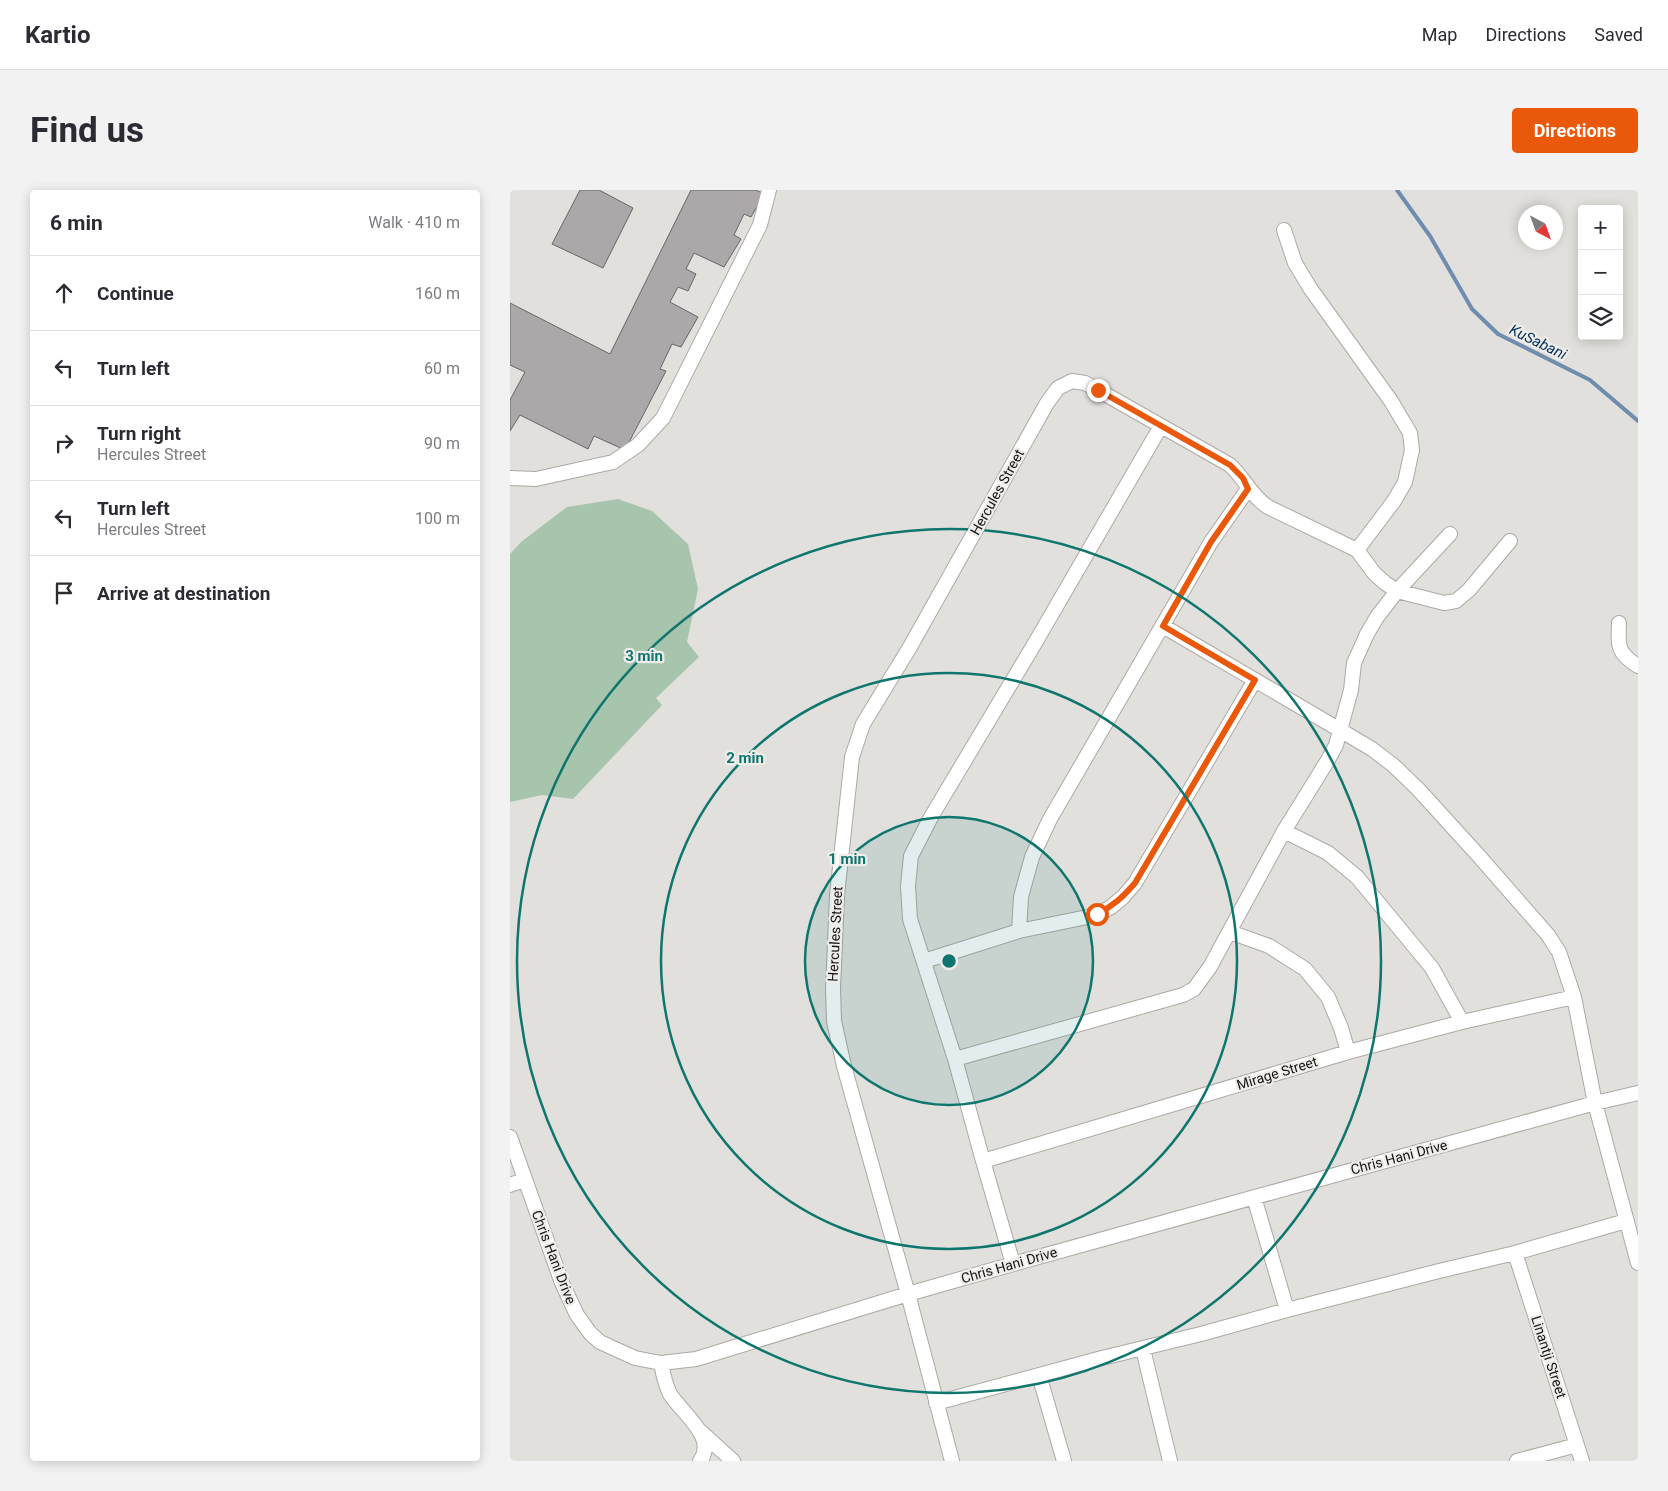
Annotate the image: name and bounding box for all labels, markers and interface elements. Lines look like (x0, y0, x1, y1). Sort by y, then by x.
text: Kartio (25, 21, 91, 49)
text: Map (1422, 24, 1457, 45)
text: Directions (1485, 24, 1566, 45)
text: Saved (1594, 24, 1643, 45)
button: Directions (1512, 108, 1638, 153)
text: Find us (30, 110, 144, 151)
north arrow (1518, 205, 1563, 250)
map controls (1578, 205, 1623, 340)
button: + (1578, 205, 1623, 250)
text: 6 min (50, 211, 103, 235)
text: Walk · 410 m (368, 213, 460, 232)
button: − (1578, 250, 1623, 295)
icon: ahead (50, 279, 78, 307)
text: Continue (97, 282, 174, 305)
text: 160 m (415, 284, 460, 303)
button: layers (1578, 295, 1623, 340)
water label: KuSabani (1507, 320, 1570, 364)
icon: left (50, 354, 78, 382)
text: Turn left (97, 357, 170, 380)
text: 60 m (424, 359, 460, 378)
route end (1087, 379, 1110, 402)
text: Turn right (97, 422, 181, 445)
icon: right (50, 429, 78, 457)
text: 90 m (424, 434, 460, 453)
text: Hercules Street (97, 445, 206, 464)
street label: Hercules Street (967, 446, 1027, 538)
text: Turn left (97, 497, 170, 520)
icon: left (50, 504, 78, 532)
text: 100 m (415, 509, 460, 528)
text: Hercules Street (97, 520, 206, 539)
icon: arrive (50, 579, 78, 607)
text: Arrive at destination (97, 582, 270, 605)
text: 3 min (625, 647, 663, 665)
text: 2 min (726, 749, 764, 767)
text: 1 min (828, 850, 866, 868)
street label: Hercules Street (825, 885, 846, 982)
route start (1086, 903, 1109, 926)
centre of rings (940, 952, 958, 970)
street label: Mirage Street (1235, 1053, 1320, 1093)
street label: Chris Hani Drive (1349, 1136, 1449, 1178)
street label: Chris Hani Drive (529, 1208, 579, 1306)
street label: Chris Hani Drive (959, 1244, 1059, 1286)
street label: Linantji Street (1528, 1314, 1570, 1401)

